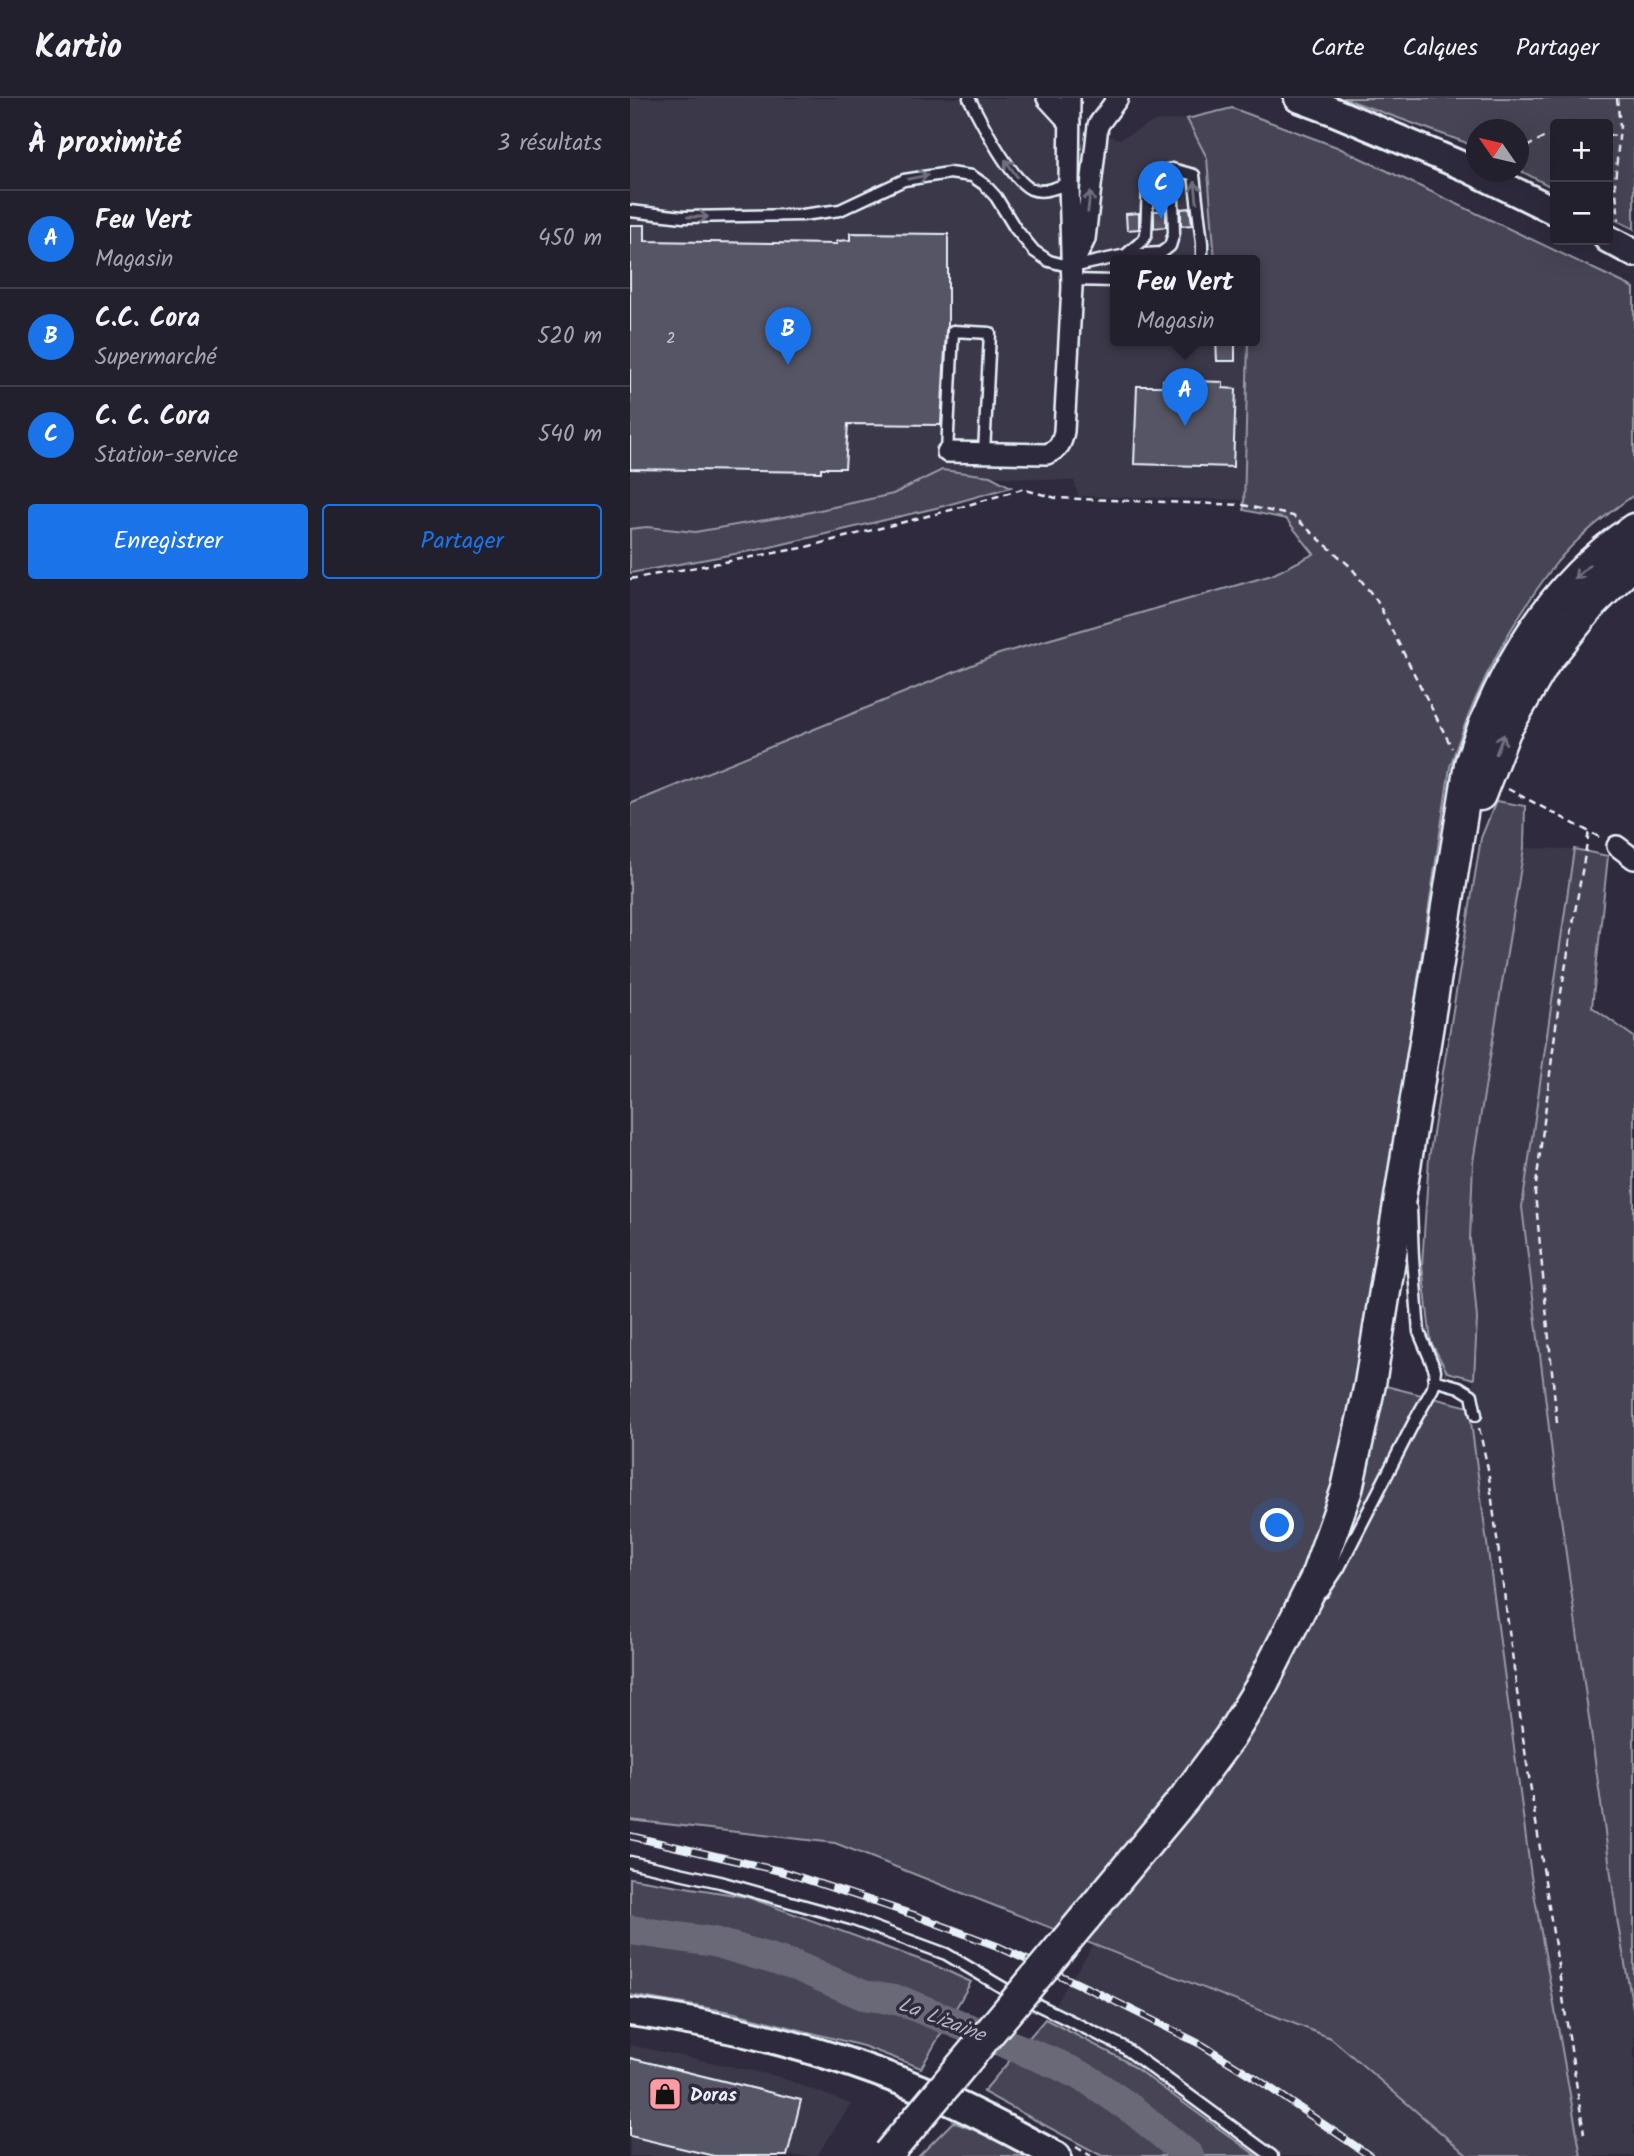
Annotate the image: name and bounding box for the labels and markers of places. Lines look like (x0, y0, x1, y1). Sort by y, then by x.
pin: C (1138, 161, 1184, 219)
pin: B (765, 307, 811, 365)
pin: A (1162, 368, 1208, 426)
shop icon: Doras (646, 2075, 684, 2113)
place label: Doras (690, 2081, 737, 2111)

